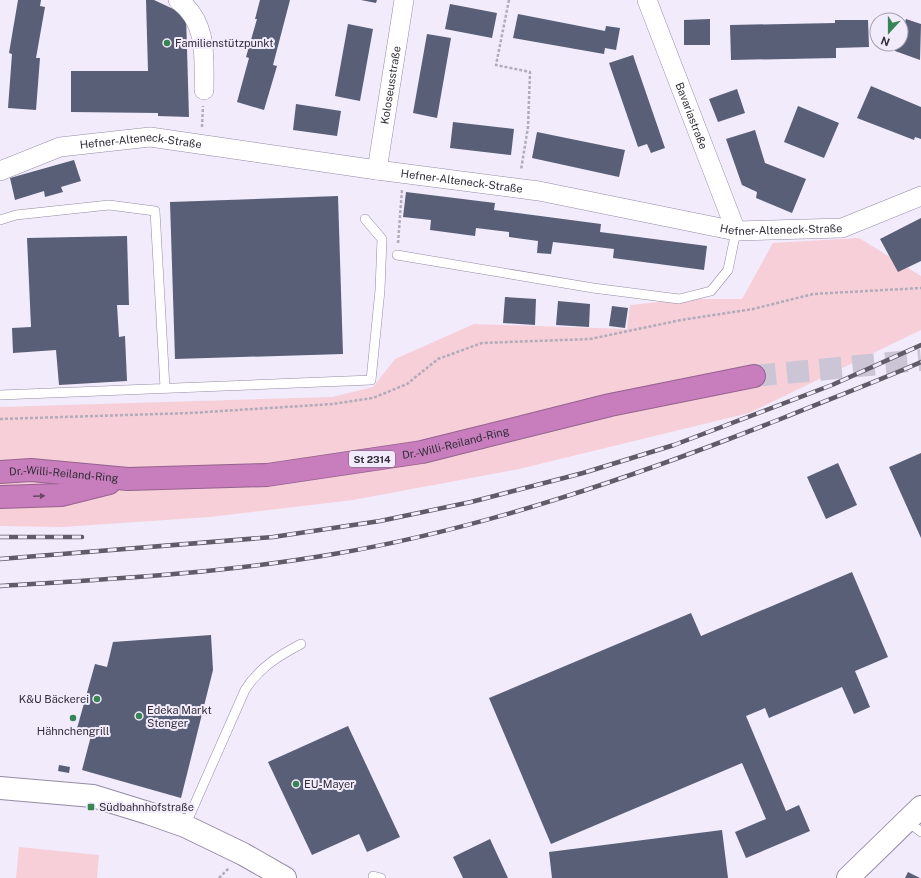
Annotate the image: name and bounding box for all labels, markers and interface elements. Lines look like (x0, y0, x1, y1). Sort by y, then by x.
north arrow (869, 12, 909, 52)
text: N (879, 34, 892, 48)
place label: Familienstützpunkt (175, 37, 274, 49)
marker: Familienstützpunkt (162, 38, 172, 48)
street label: Koloseusstraße (378, 45, 403, 125)
street label: Bavariastraße (673, 81, 710, 151)
street label: Hefner-Alteneck-Straße (79, 131, 203, 151)
street label: Hefner-Alteneck-Straße (400, 167, 523, 195)
street label: Hefner-Alteneck-Straße (719, 222, 843, 237)
street label: Dr.-Willi-Reiland-Ring (401, 424, 511, 461)
road number: St 2314 (349, 451, 395, 467)
street label: Dr.-Willi-Reiland-Ring (9, 464, 119, 484)
one-way arrow (33, 493, 46, 499)
place label: K&U Bäckerei (19, 693, 89, 705)
marker: K&U Bäckerei (92, 694, 102, 704)
place label: Edeka Markt Stenger (147, 704, 212, 729)
marker: Edeka Markt Stenger (134, 711, 144, 721)
marker: Hähnchengrill (68, 713, 78, 723)
place label: Hähnchengrill (37, 725, 109, 737)
place label: EU-Mayer (304, 778, 355, 790)
marker: EU-Mayer (291, 779, 301, 789)
place label: Südbahnhofstraße (99, 801, 194, 813)
marker: Südbahnhofstraße (86, 802, 96, 812)

